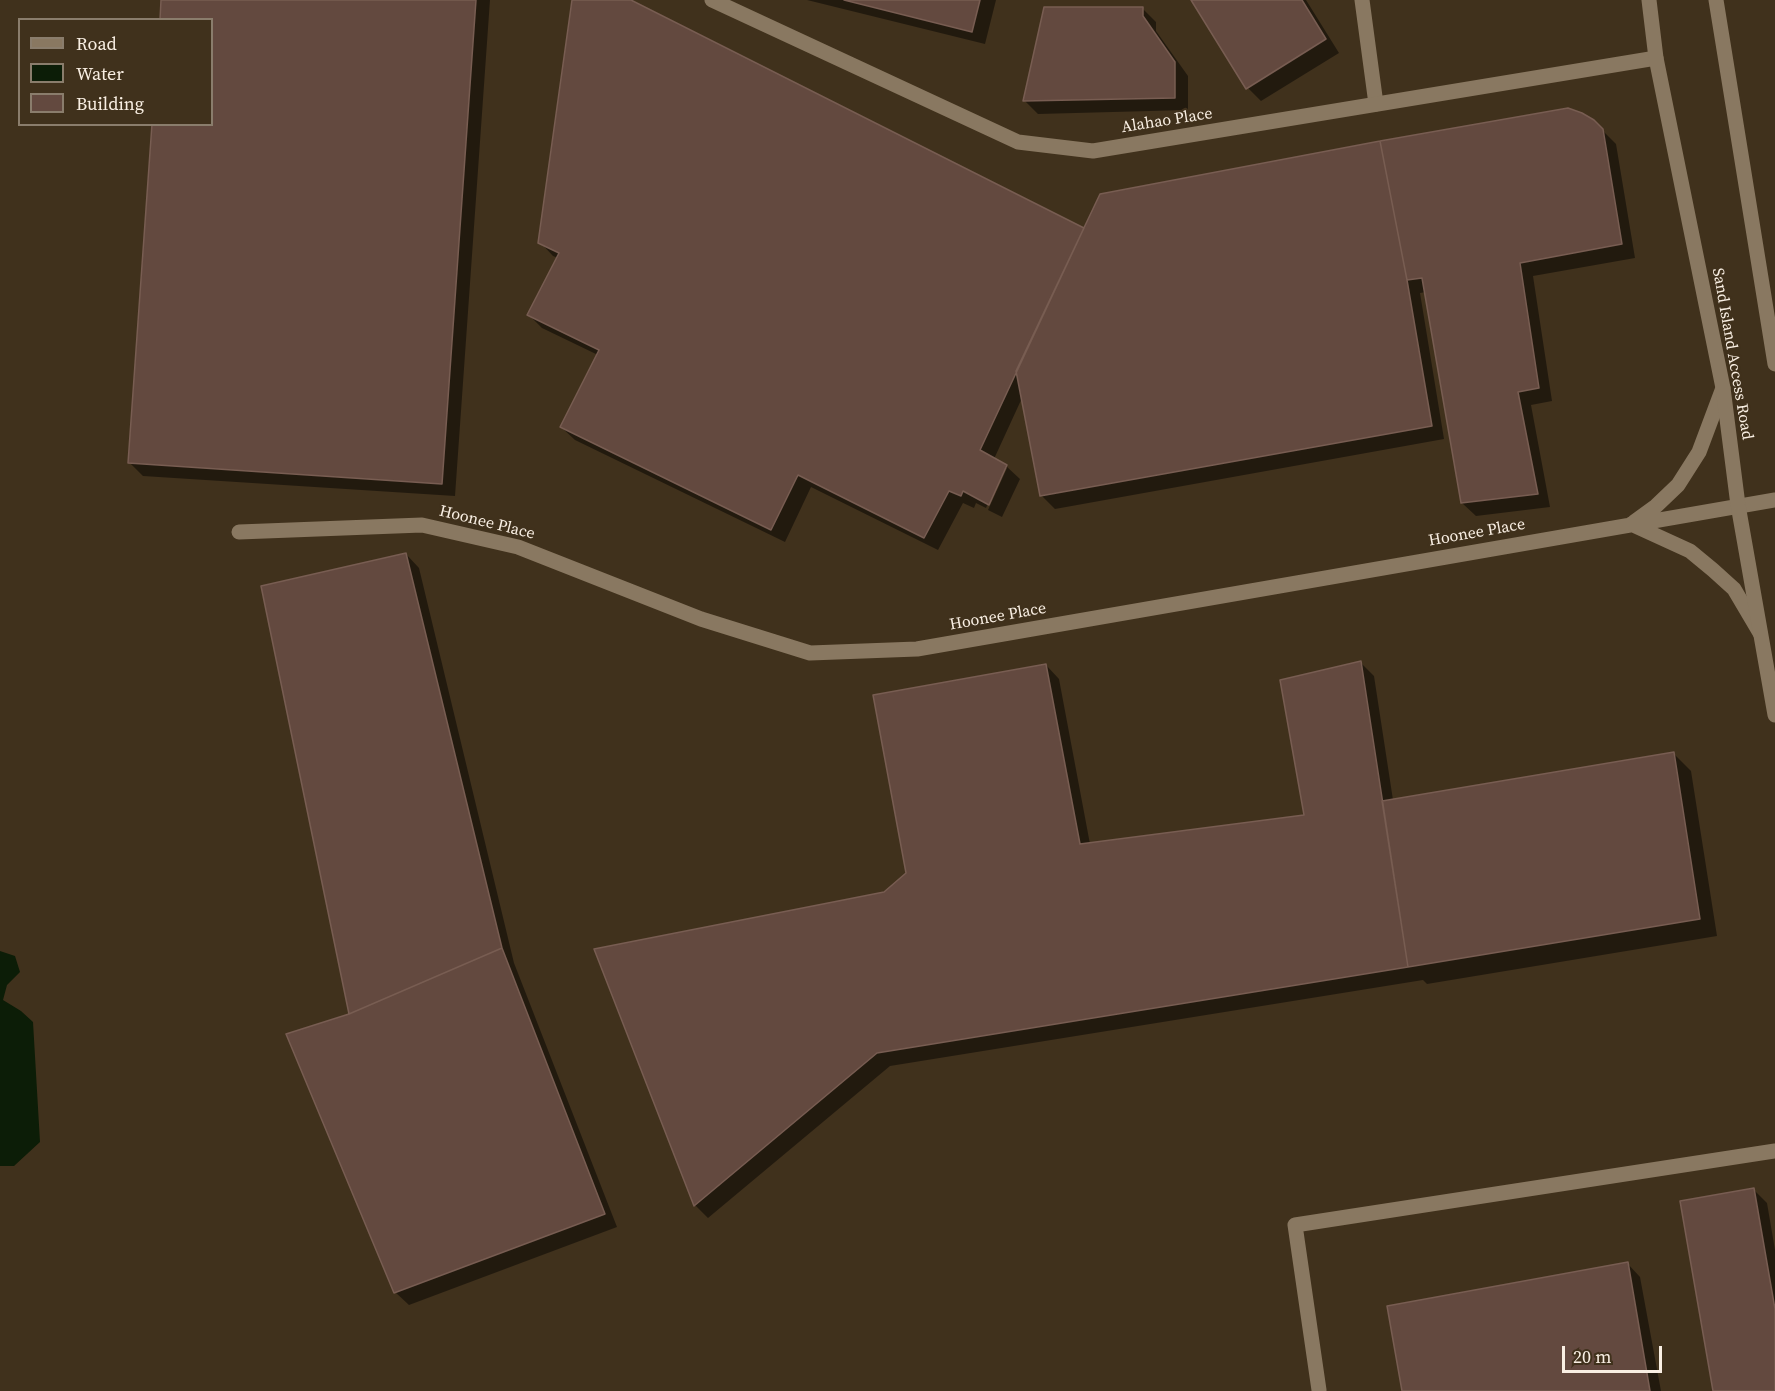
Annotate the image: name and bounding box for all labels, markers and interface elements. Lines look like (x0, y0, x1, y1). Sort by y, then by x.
legend (18, 18, 213, 126)
text: Road (76, 31, 117, 56)
text: Water (76, 61, 124, 86)
text: Building (76, 91, 144, 116)
street label: Alahao Place (1120, 104, 1214, 138)
street label: Sand Island Access Road (1707, 267, 1757, 441)
street label: Hoonee Place (437, 502, 537, 544)
street label: Hoonee Place (1427, 515, 1527, 551)
street label: Hoonee Place (948, 599, 1048, 635)
scale bar (1565, 1334, 1666, 1372)
text: 20 m (1573, 1344, 1611, 1369)

